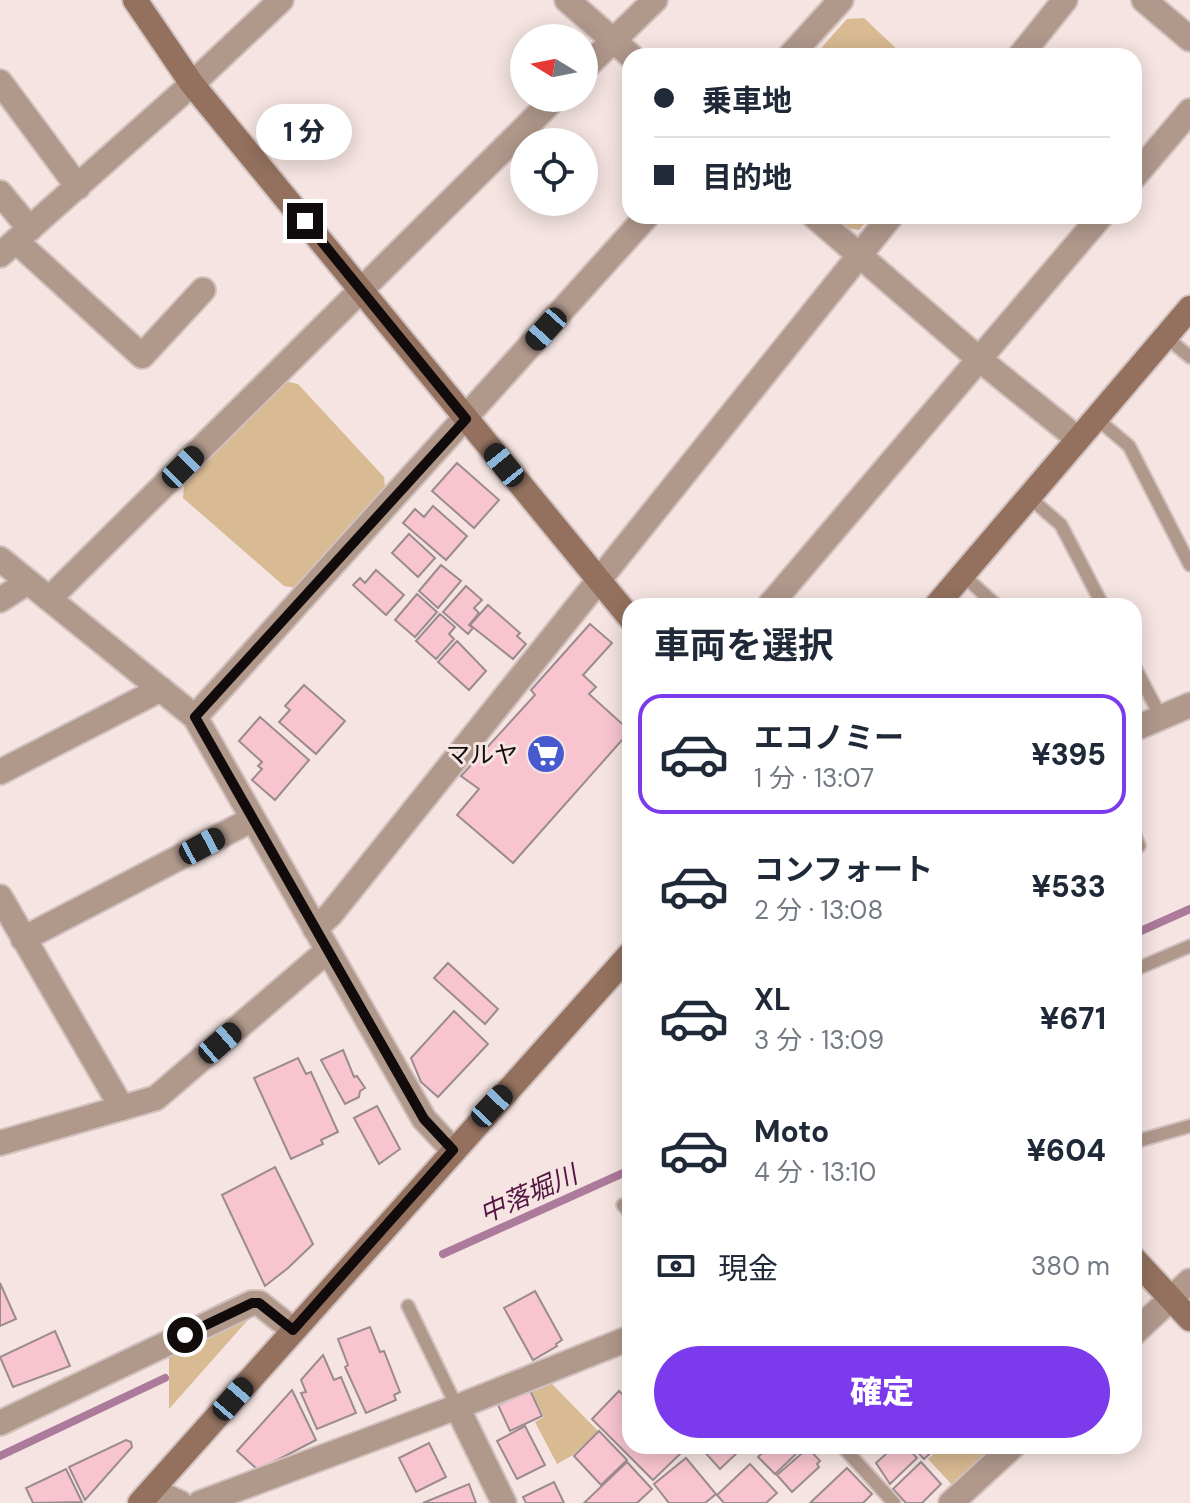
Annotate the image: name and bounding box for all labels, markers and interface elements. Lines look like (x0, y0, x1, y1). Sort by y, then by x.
north arrow (510, 24, 598, 112)
map controls (510, 24, 598, 216)
text: 乗車地 (702, 81, 792, 120)
callout: 1 分 (257, 105, 353, 161)
text: 1 分 (283, 115, 325, 149)
button: locate (510, 128, 598, 216)
text: 目的地 (702, 158, 792, 197)
route end (287, 203, 323, 239)
car (521, 303, 571, 355)
car (480, 439, 528, 491)
car (158, 442, 208, 492)
text: 車両を選択 (654, 622, 834, 669)
icon: car (658, 718, 730, 790)
text: エコノミー (754, 718, 904, 757)
supermarket icon: マルヤ (525, 733, 567, 775)
text: ¥395 (1031, 735, 1106, 774)
place label: マルヤ (446, 739, 518, 770)
text: 1 分 · 13:07 (754, 761, 874, 795)
car (175, 824, 229, 868)
icon: car (658, 850, 730, 922)
text: コンフォート (754, 850, 933, 889)
text: ¥533 (1031, 867, 1106, 906)
text: 2 分 · 13:08 (754, 893, 883, 927)
text: XL (754, 980, 791, 1019)
icon: car (658, 982, 730, 1054)
text: ¥671 (1040, 999, 1106, 1038)
car (194, 1018, 246, 1068)
text: 3 分 · 13:09 (754, 1023, 884, 1057)
car (467, 1080, 517, 1132)
text: Moto (754, 1112, 829, 1151)
icon: car (658, 1114, 730, 1186)
text: ¥604 (1027, 1131, 1106, 1170)
text: 4 分 · 13:10 (754, 1155, 876, 1189)
water label: 中落堀川 (474, 1156, 585, 1231)
icon: cash (654, 1244, 698, 1288)
text: 現金 (718, 1249, 778, 1288)
text: 380 m (1031, 1249, 1110, 1283)
route start (167, 1317, 203, 1353)
button: 確定 (654, 1346, 1110, 1438)
car (208, 1373, 258, 1425)

